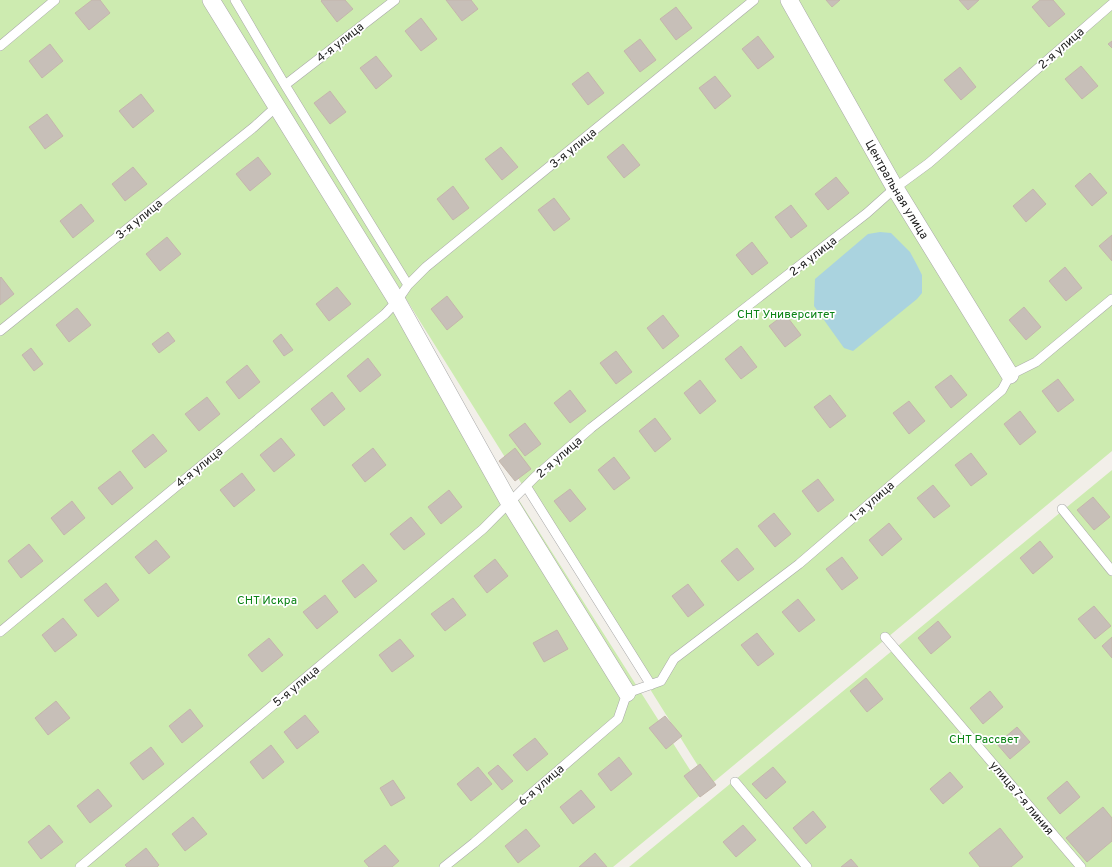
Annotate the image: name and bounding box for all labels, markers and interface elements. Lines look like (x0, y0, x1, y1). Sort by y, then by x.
street label: 4-я улица (314, 19, 368, 66)
street label: 2-я улица (1035, 24, 1088, 73)
street label: 3-я улица (547, 125, 600, 173)
street label: Центральная улица (861, 137, 932, 243)
street label: 3-я улица (113, 196, 166, 244)
street label: 2-я улица (787, 233, 841, 280)
park label: СНТ Университет (737, 307, 835, 323)
street label: 2-я улица (533, 433, 586, 482)
street label: 4-я улица (173, 444, 226, 492)
street label: 1-я улица (847, 478, 898, 525)
park label: СНТ Искра (237, 593, 297, 609)
street label: 5-я улица (270, 663, 323, 711)
park label: СНТ Рассвет (949, 732, 1019, 748)
street label: улица 7-я линия (986, 758, 1057, 839)
street label: 6-я улица (515, 761, 568, 810)

